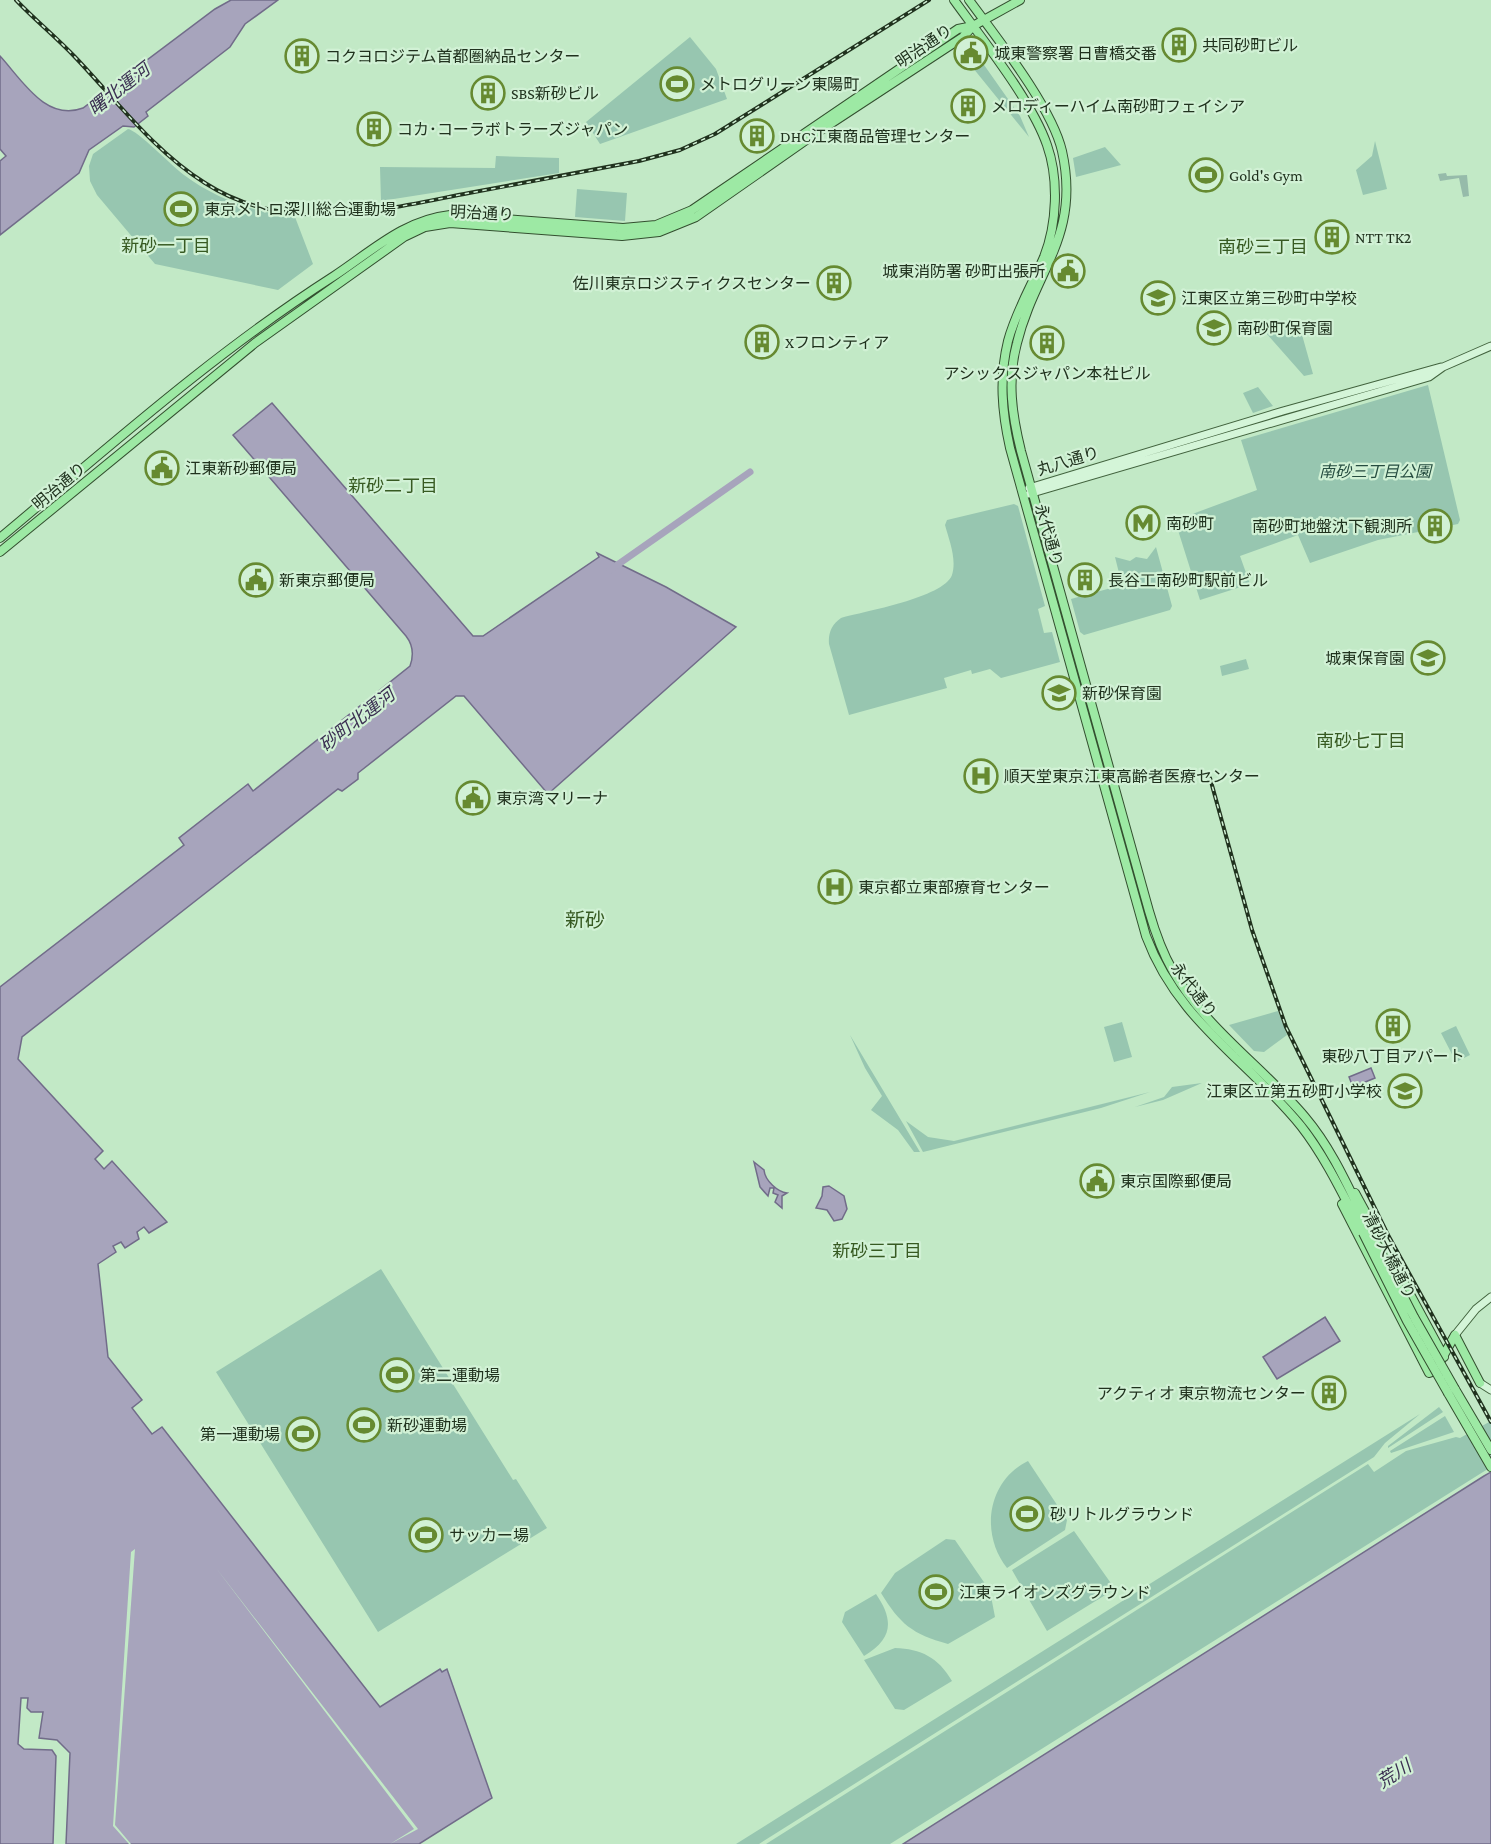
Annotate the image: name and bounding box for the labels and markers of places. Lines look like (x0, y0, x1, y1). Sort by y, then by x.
building icon: 共同砂町ビル (1161, 27, 1197, 63)
public building icon: 城東警察署 日曹橋交番 (953, 35, 989, 71)
place label: 共同砂町ビル (1202, 37, 1298, 54)
building icon: コクヨロジテム首都圏納品センター (284, 38, 320, 74)
place label: 城東警察署 日曹橋交番 (994, 45, 1157, 62)
place label: コクヨロジテム首都圏納品センター (325, 48, 581, 65)
sports icon: メトログリーン東陽町 (659, 66, 695, 102)
building icon: SBS新砂ビル (470, 75, 506, 111)
place label: メトログリーン東陽町 (700, 76, 859, 93)
place label: SBS新砂ビル (511, 85, 599, 102)
building icon: メロディーハイム南砂町フェイシア (950, 88, 986, 124)
place label: メロディーハイム南砂町フェイシア (991, 98, 1245, 115)
building icon: コカ･コーラボトラーズジャパン (356, 111, 392, 147)
building icon: DHC江東商品管理センター (739, 118, 775, 154)
place label: コカ･コーラボトラーズジャパン (397, 121, 628, 138)
place label: DHC江東商品管理センター (780, 128, 971, 145)
sports icon: Gold's Gym (1188, 157, 1224, 193)
place label: Gold's Gym (1229, 167, 1303, 185)
sports icon: 東京メトロ深川総合運動場 (163, 191, 199, 227)
place label: 東京メトロ深川総合運動場 (204, 201, 396, 218)
building icon: NTT TK2 (1314, 219, 1350, 255)
place label: NTT TK2 (1355, 229, 1412, 246)
public building icon: 城東消防署 砂町出張所 (1050, 253, 1086, 289)
place label: 城東消防署 砂町出張所 (882, 263, 1045, 280)
building icon: 佐川東京ロジスティクスセンター (816, 265, 852, 301)
place label: 佐川東京ロジスティクスセンター (572, 275, 811, 292)
school or university icon: 江東区立第三砂町中学校 (1140, 280, 1176, 316)
place label: 江東区立第三砂町中学校 (1181, 290, 1357, 307)
school or university icon: 南砂町保育園 (1196, 310, 1232, 346)
place label: 南砂町保育園 (1237, 320, 1333, 337)
building icon: Xフロンティア (744, 324, 780, 360)
building icon: アシックスジャパン本社ビル (1029, 325, 1065, 361)
place label: Xフロンティア (785, 334, 889, 351)
place label: アシックスジャパン本社ビル (944, 365, 1150, 382)
public building icon: 江東新砂郵便局 (144, 450, 180, 486)
place label: 江東新砂郵便局 (185, 460, 297, 477)
metro station icon: 南砂町 (1125, 505, 1161, 541)
building icon: 南砂町地盤沈下観測所 (1417, 508, 1453, 544)
place label: 南砂町 (1166, 515, 1214, 532)
place label: 南砂町地盤沈下観測所 (1252, 518, 1412, 535)
public building icon: 新東京郵便局 (238, 562, 274, 598)
building icon: 長谷工南砂町駅前ビル (1067, 562, 1103, 598)
place label: 新東京郵便局 (279, 572, 375, 589)
place label: 長谷工南砂町駅前ビル (1108, 572, 1268, 589)
school or university icon: 城東保育園 (1410, 640, 1446, 676)
place label: 城東保育園 (1325, 650, 1405, 667)
school or university icon: 新砂保育園 (1041, 675, 1077, 711)
place label: 新砂保育園 (1082, 685, 1162, 702)
hospital icon: 順天堂東京江東高齢者医療センター (963, 758, 999, 794)
place label: 順天堂東京江東高齢者医療センター (1004, 768, 1260, 785)
public building icon: 東京湾マリーナ (455, 780, 491, 816)
place label: 東京湾マリーナ (496, 790, 608, 807)
hospital icon: 東京都立東部療育センター (817, 869, 853, 905)
place label: 東京都立東部療育センター (858, 879, 1050, 896)
building icon: 東砂八丁目アパート (1375, 1008, 1411, 1044)
place label: 東砂八丁目アパート (1321, 1048, 1465, 1065)
school or university icon: 江東区立第五砂町小学校 (1387, 1073, 1423, 1109)
place label: 江東区立第五砂町小学校 (1206, 1083, 1382, 1100)
public building icon: 東京国際郵便局 (1079, 1163, 1115, 1199)
place label: 東京国際郵便局 (1120, 1173, 1232, 1190)
sports icon: 第二運動場 (379, 1357, 415, 1393)
place label: 第二運動場 (420, 1367, 500, 1384)
building icon: アクティオ 東京物流センター (1311, 1375, 1347, 1411)
place label: アクティオ 東京物流センター (1097, 1385, 1306, 1402)
sports icon: 新砂運動場 (346, 1407, 382, 1443)
sports icon: 第一運動場 (285, 1416, 321, 1452)
place label: 新砂運動場 (387, 1417, 467, 1434)
place label: 第一運動場 (200, 1426, 280, 1443)
sports icon: 砂リトルグラウンド (1009, 1496, 1045, 1532)
place label: 砂リトルグラウンド (1050, 1506, 1194, 1523)
sports icon: サッカー場 (408, 1517, 444, 1553)
place label: サッカー場 (449, 1527, 529, 1544)
sports icon: 江東ライオンズグラウンド (918, 1574, 954, 1610)
place label: 江東ライオンズグラウンド (959, 1584, 1151, 1601)

